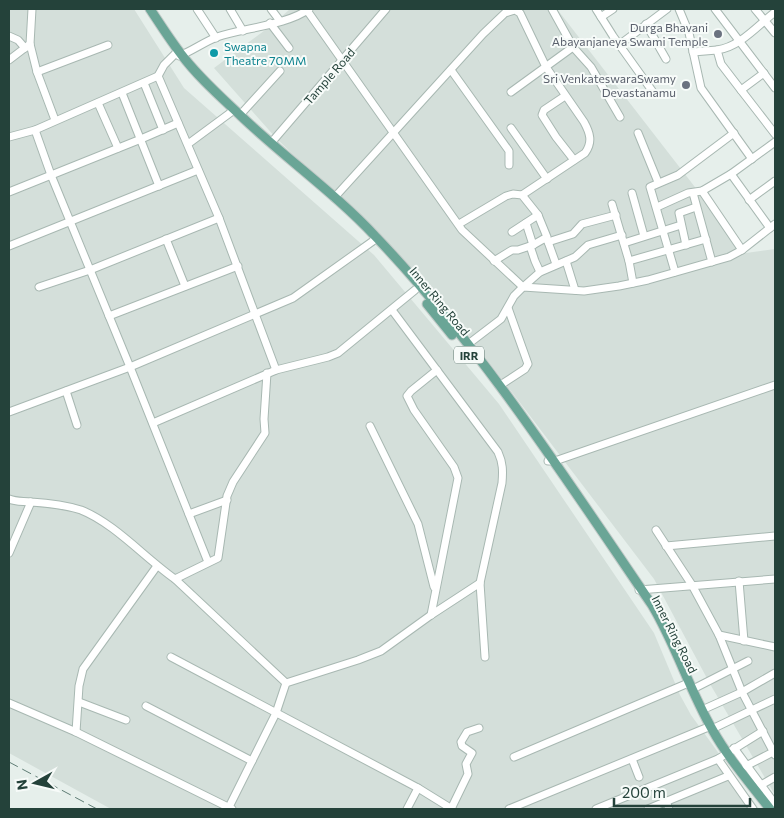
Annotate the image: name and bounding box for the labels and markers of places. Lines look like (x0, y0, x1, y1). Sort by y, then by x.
place label: Durga Bhavani Abayanjaneya Swami Temple (552, 20, 708, 48)
marker: Durga Bhavani Abayanjaneya Swami Temple (712, 28, 724, 40)
place label: Swapna Theatre 70MM (224, 39, 306, 67)
marker: Swapna Theatre 70MM (208, 47, 220, 59)
place label: Sri VenkateswaraSwamy Devastanamu (543, 71, 676, 99)
marker: Sri VenkateswaraSwamy Devastanamu (680, 79, 692, 91)

